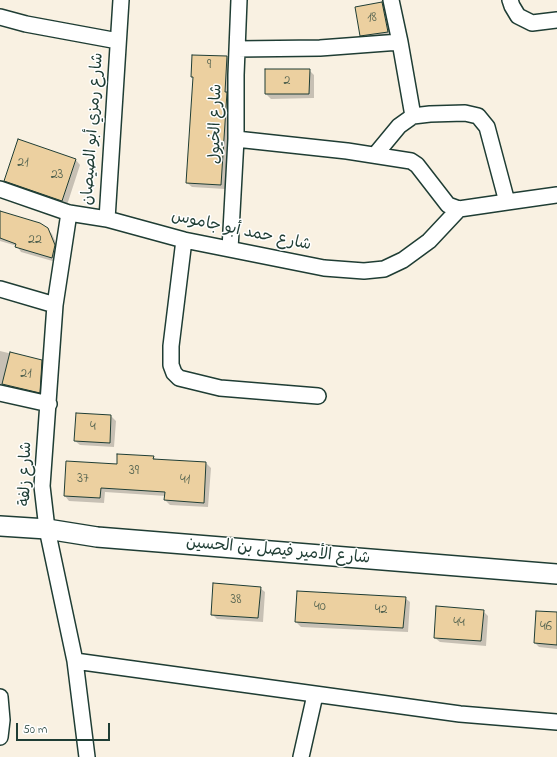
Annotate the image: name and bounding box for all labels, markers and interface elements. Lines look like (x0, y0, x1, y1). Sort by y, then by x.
house number: 18 (367, 11, 377, 27)
street label: شارع رمزي أبو الصيصان (79, 52, 109, 206)
house number: 9 (207, 58, 211, 74)
house number: 2 (284, 74, 290, 90)
street label: شارع الخيول (207, 84, 227, 164)
house number: 21 (17, 156, 29, 172)
house number: 23 (51, 168, 63, 184)
street label: شارع حمد أبو جاموس (169, 208, 313, 256)
house number: 22 (28, 233, 42, 249)
house number: 21 (20, 367, 32, 383)
house number: 4 (90, 420, 96, 436)
street label: شارع زلفة (17, 442, 37, 506)
house number: 39 (129, 464, 139, 480)
house number: 37 (77, 472, 89, 488)
house number: 41 (180, 473, 190, 489)
street label: شارع الأمير فيصل بن الحسين (185, 534, 371, 570)
house number: 38 (230, 593, 242, 609)
house number: 40 (314, 600, 326, 616)
house number: 42 (375, 603, 387, 619)
house number: 44 (453, 616, 465, 632)
house number: 46 (540, 620, 552, 636)
scale bar (18, 715, 112, 741)
text: 50 m (23, 721, 47, 739)

